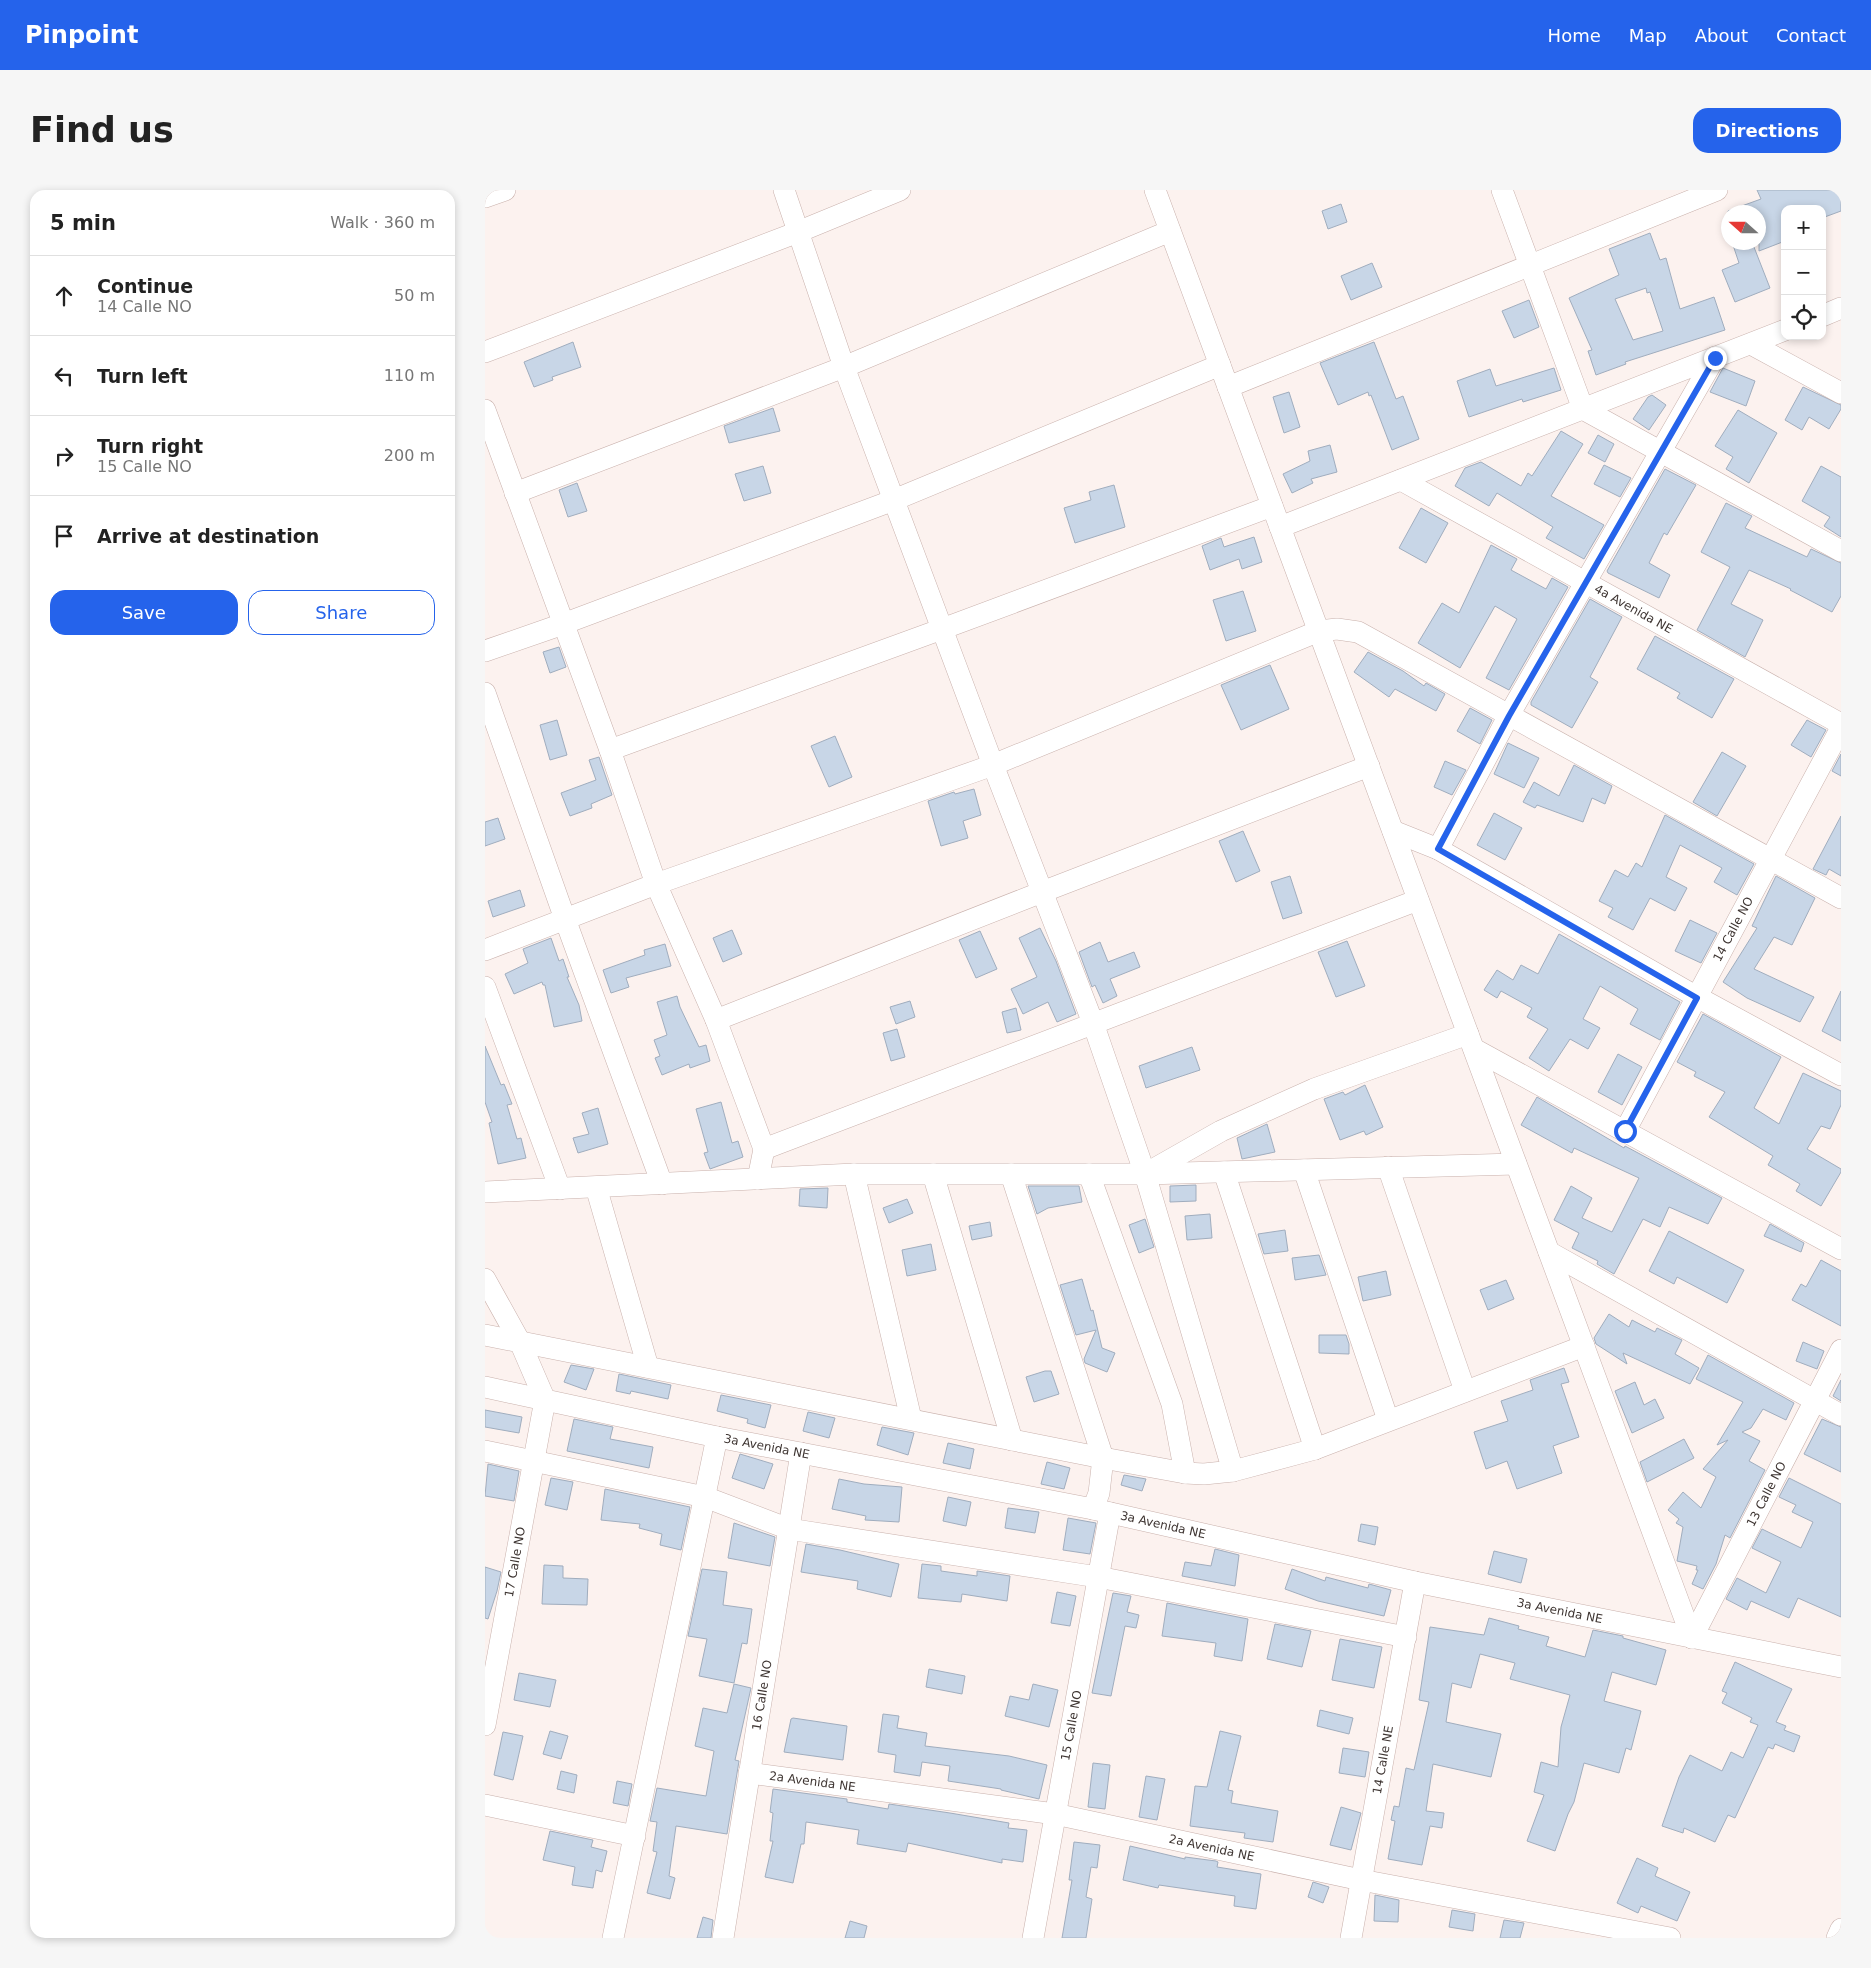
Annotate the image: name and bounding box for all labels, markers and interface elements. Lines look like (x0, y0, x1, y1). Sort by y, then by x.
text: Pinpoint (25, 21, 138, 49)
text: Home (1548, 25, 1601, 46)
text: Map (1629, 25, 1667, 46)
text: About (1695, 25, 1748, 46)
text: Contact (1776, 25, 1846, 46)
button: Directions (1693, 108, 1841, 153)
text: Find us (30, 110, 174, 150)
north arrow (1721, 205, 1766, 250)
map controls (1781, 205, 1826, 340)
button: + (1781, 205, 1826, 250)
text: 5 min (50, 211, 116, 235)
text: Walk · 360 m (330, 213, 435, 232)
button: − (1781, 250, 1826, 295)
text: Continue (97, 275, 193, 297)
icon: ahead (50, 282, 78, 310)
text: 50 m (394, 286, 435, 305)
button: locate (1781, 295, 1826, 340)
text: 14 Calle NO (97, 297, 192, 316)
route end (1704, 347, 1727, 370)
icon: left (50, 362, 78, 390)
text: Turn left (97, 365, 188, 387)
text: 110 m (384, 366, 435, 385)
text: Turn right (97, 435, 203, 457)
icon: right (50, 442, 78, 470)
text: 200 m (384, 446, 435, 465)
text: 15 Calle NO (97, 457, 192, 476)
icon: arrive (50, 522, 78, 550)
text: Arrive at destination (97, 525, 319, 547)
street label: 4a Avenida NE (1592, 582, 1675, 636)
button: Save (50, 590, 238, 635)
button: Share (248, 590, 435, 635)
street label: 14 Calle NO (1710, 894, 1756, 964)
route start (1614, 1120, 1637, 1143)
street label: 3a Avenida NE (723, 1431, 811, 1462)
street label: 13 Calle NO (1744, 1459, 1789, 1529)
street label: 3a Avenida NE (1119, 1508, 1207, 1541)
street label: 17 Calle NO (502, 1526, 528, 1598)
street label: 3a Avenida NE (1516, 1596, 1604, 1626)
street label: 16 Calle NO (749, 1659, 775, 1731)
street label: 15 Calle NO (1058, 1689, 1085, 1762)
street label: 14 Calle NE (1370, 1724, 1396, 1795)
street label: 2a Avenida NE (768, 1769, 857, 1794)
street label: 2a Avenida NE (1168, 1832, 1256, 1864)

